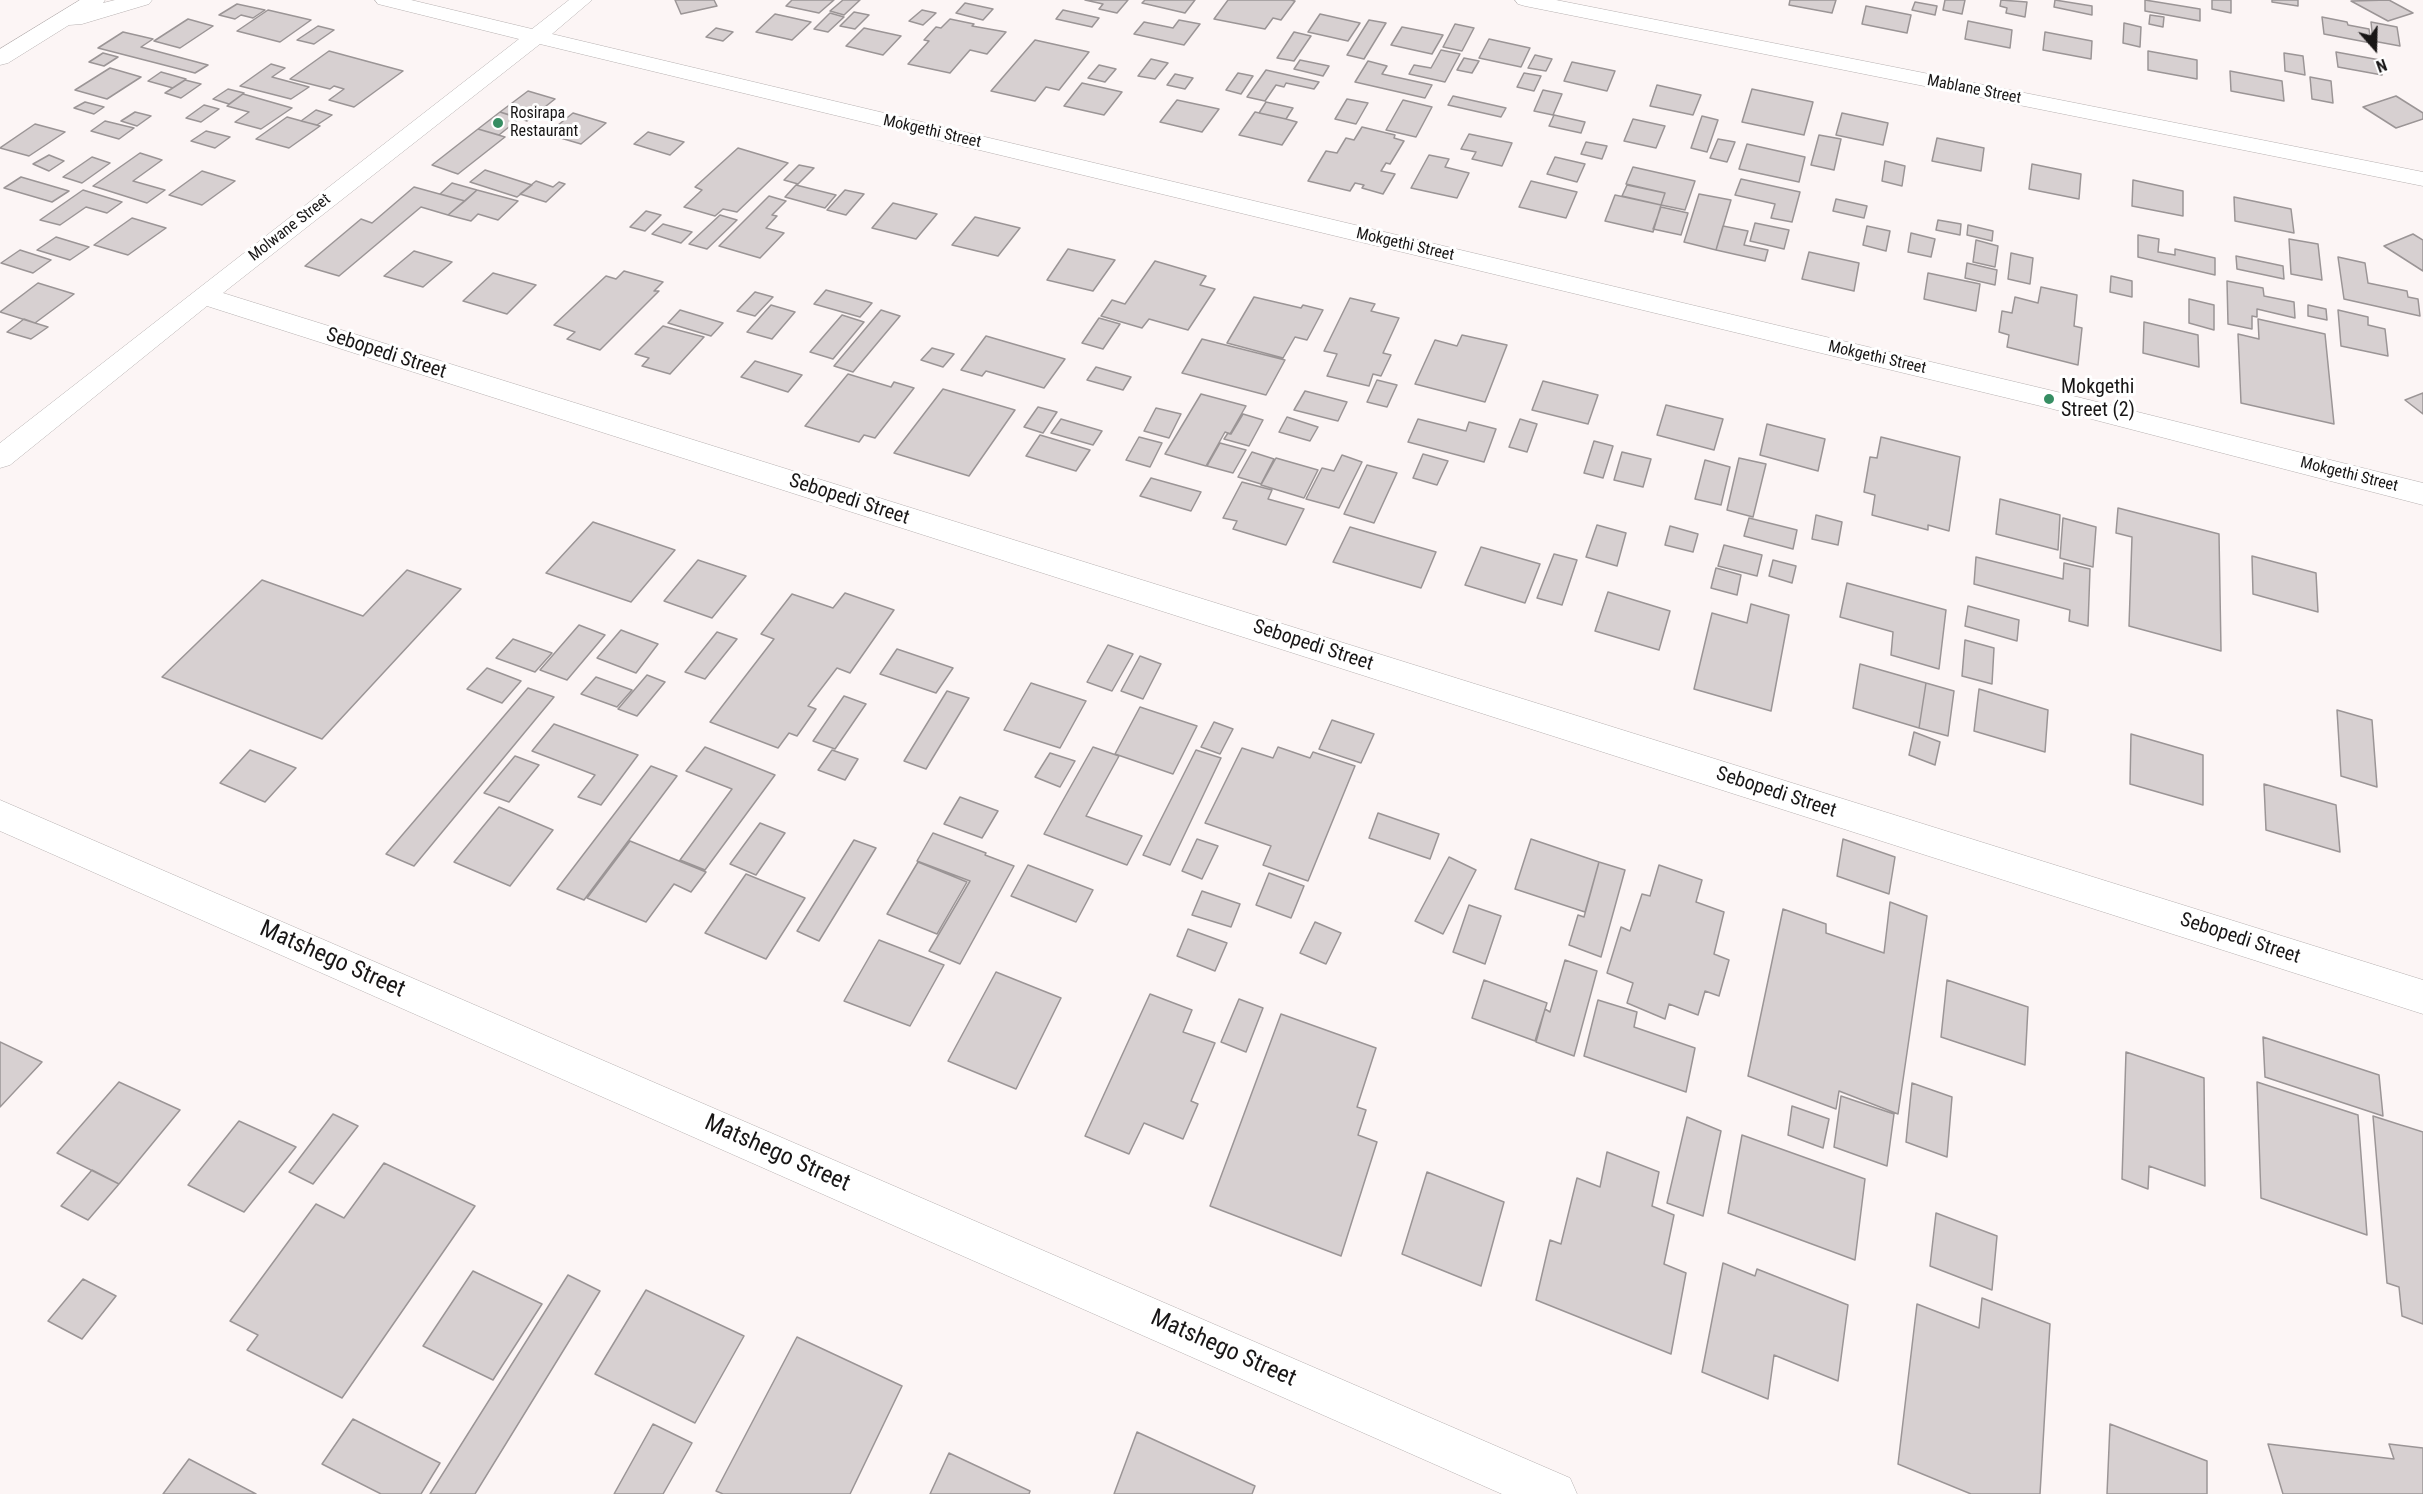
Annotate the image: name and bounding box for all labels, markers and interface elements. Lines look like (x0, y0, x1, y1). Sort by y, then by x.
north arrow (2345, 18, 2405, 78)
text: N (2373, 55, 2389, 76)
street label: Mablane Street (1925, 71, 2023, 109)
place label: Rosirapa Restaurant (510, 104, 578, 142)
street label: Mokgethi Street (881, 111, 983, 153)
marker: Rosirapa Restaurant (491, 116, 505, 130)
street label: Molwane Street (245, 190, 335, 266)
street label: Mokgethi Street (1354, 224, 1456, 266)
street label: Sebopedi Street (323, 323, 449, 385)
street label: Mokgethi Street (1826, 337, 1928, 379)
place label: Mokgethi Street (2) (2061, 376, 2135, 423)
marker: Mokgethi Street (2) (2042, 392, 2056, 406)
street label: Mokgethi Street (2298, 454, 2400, 496)
street label: Sebopedi Street (786, 469, 912, 531)
street label: Sebopedi Street (1250, 615, 1376, 677)
street label: Sebopedi Street (1713, 762, 1839, 824)
street label: Sebopedi Street (2177, 908, 2303, 970)
street label: Matshego Street (255, 915, 409, 1005)
street label: Matshego Street (700, 1109, 854, 1199)
street label: Matshego Street (1146, 1304, 1300, 1394)

